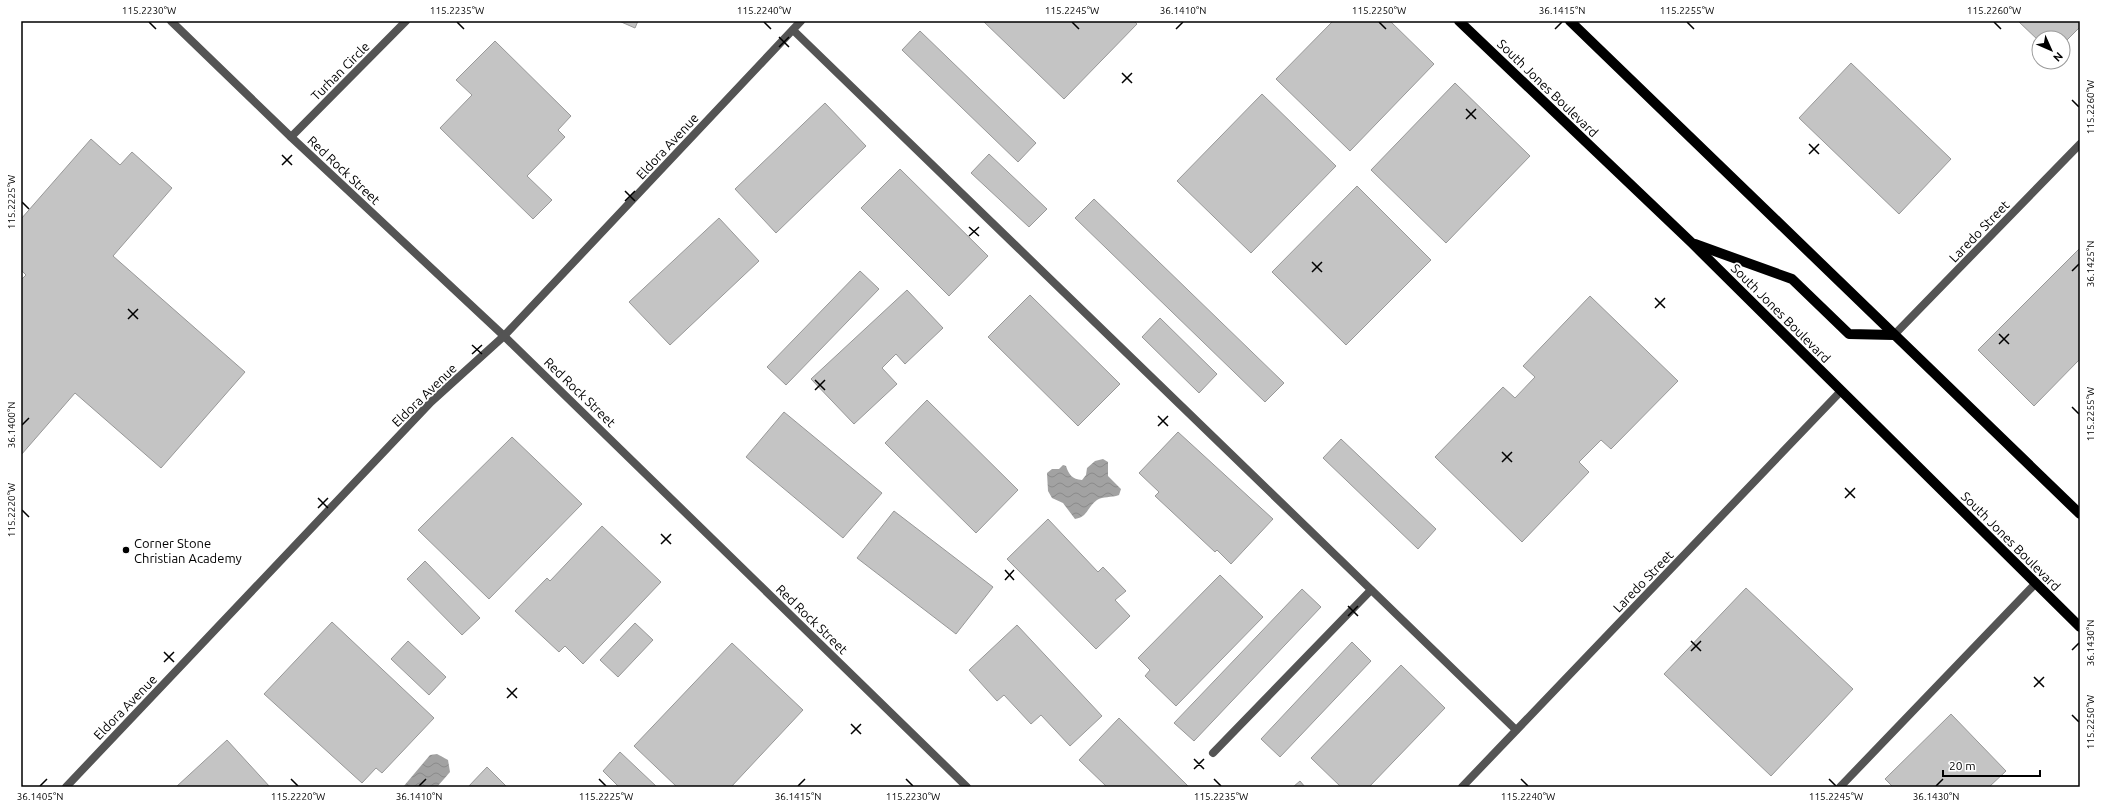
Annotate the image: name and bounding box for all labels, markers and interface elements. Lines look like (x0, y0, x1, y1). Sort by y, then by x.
text: 115.2230°W (122, 5, 176, 16)
text: 115.2235°W (430, 5, 484, 16)
text: 115.2240°W (737, 5, 791, 16)
text: 115.2245°W (1045, 5, 1099, 16)
text: 36.1410°N (1160, 5, 1206, 16)
text: 115.2250°W (1352, 5, 1406, 16)
text: 36.1415°N (1539, 5, 1585, 16)
text: 115.2255°W (1660, 5, 1714, 16)
text: 115.2260°W (1967, 5, 2021, 16)
north arrow (2031, 30, 2071, 70)
street label: South Jones Boulevard (1495, 36, 1601, 140)
street label: Turhan Circle (308, 39, 372, 103)
text: N (2051, 50, 2065, 64)
text: 115.2260°W (2085, 80, 2096, 134)
street label: Eldora Avenue (633, 110, 701, 182)
street label: Red Rock Street (305, 133, 383, 207)
text: 115.2225°W (6, 175, 17, 229)
street label: Laredo Street (1946, 197, 2012, 265)
text: 36.1425°N (2085, 241, 2096, 287)
street label: South Jones Boulevard (1729, 261, 1833, 365)
street label: Red Rock Street (542, 355, 618, 429)
street label: Eldora Avenue (389, 361, 459, 429)
text: 115.2255°W (2085, 387, 2096, 441)
text: 36.1400°N (6, 402, 17, 448)
text: 115.2220°W (6, 483, 17, 537)
street label: South Jones Boulevard (1959, 489, 2063, 593)
place label: Corner Stone Christian Academy (134, 536, 242, 565)
marker: Corner Stone Christian Academy (121, 545, 131, 555)
street label: Laredo Street (1610, 547, 1676, 615)
street label: Red Rock Street (774, 582, 850, 656)
text: 36.1430°N (2085, 620, 2096, 666)
street label: Eldora Avenue (91, 672, 159, 742)
text: 115.2250°W (2085, 695, 2096, 749)
scale bar (1943, 752, 2040, 778)
text: 20 m (1949, 759, 1976, 772)
text: 36.1405°N (17, 791, 63, 802)
text: 115.2220°W (271, 791, 325, 802)
text: 36.1410°N (396, 791, 442, 802)
text: 115.2225°W (579, 791, 633, 802)
text: 36.1415°N (775, 791, 821, 802)
text: 115.2230°W (886, 791, 940, 802)
text: 115.2235°W (1194, 791, 1248, 802)
text: 115.2240°W (1501, 791, 1555, 802)
text: 115.2245°W (1809, 791, 1863, 802)
text: 36.1430°N (1913, 791, 1959, 802)

